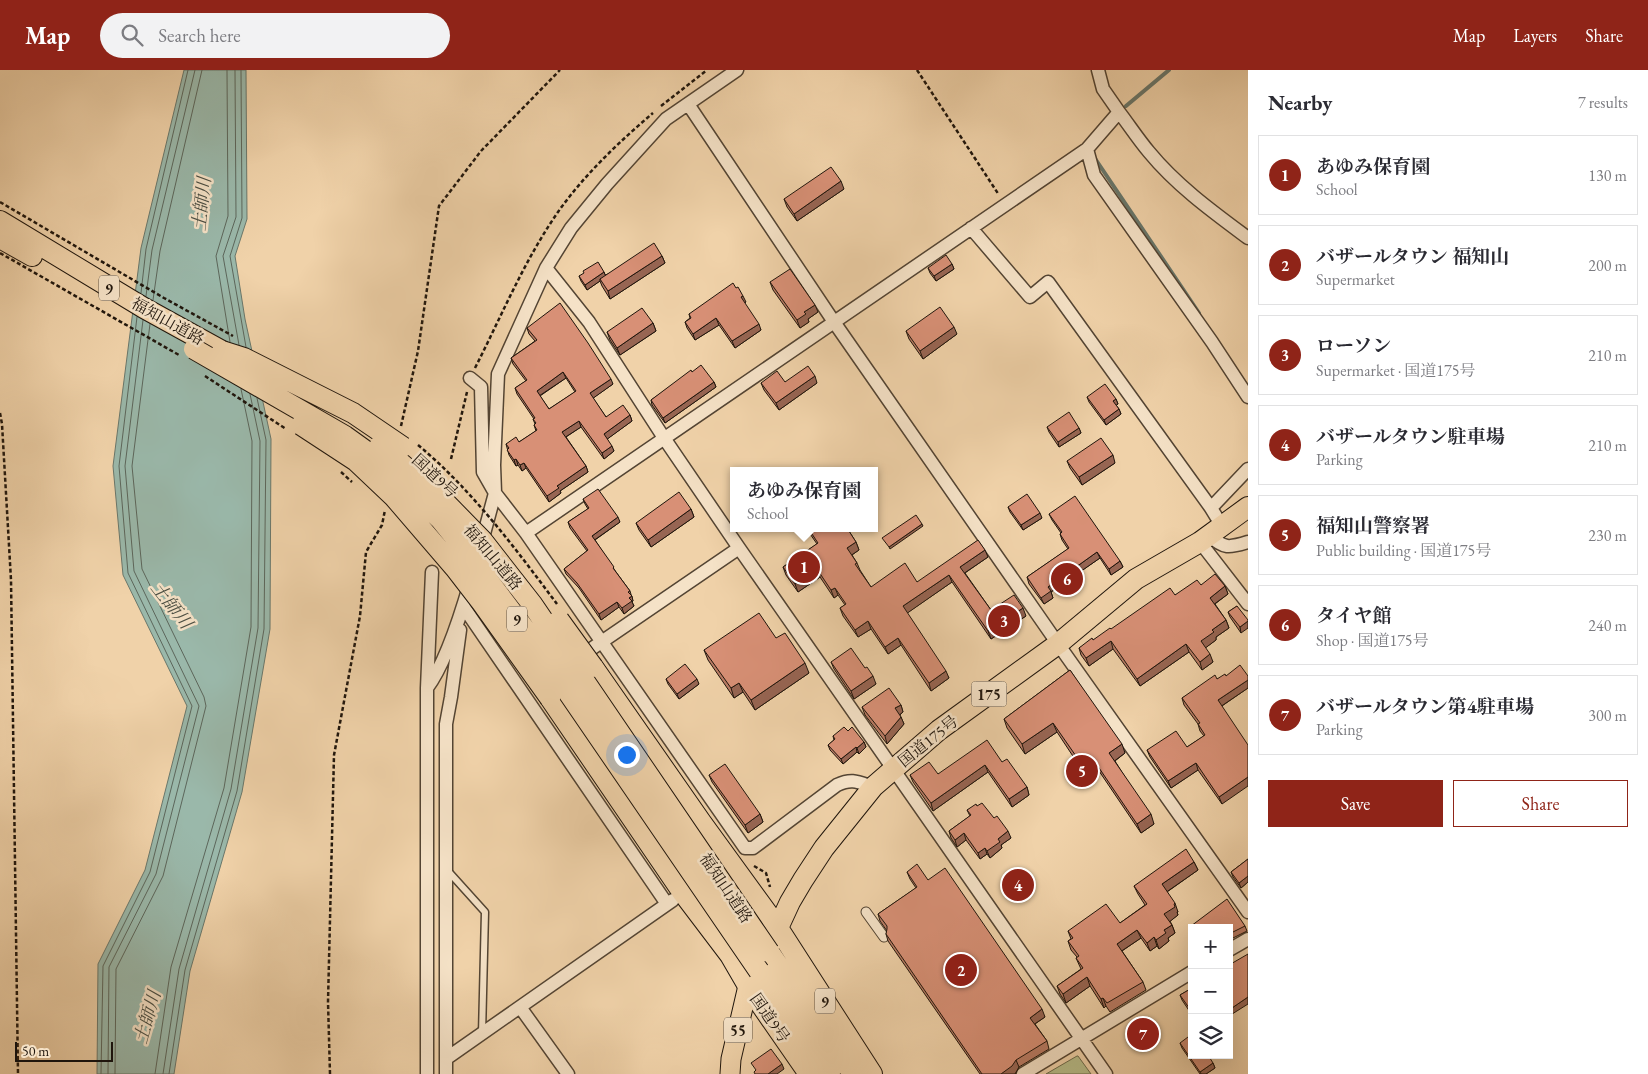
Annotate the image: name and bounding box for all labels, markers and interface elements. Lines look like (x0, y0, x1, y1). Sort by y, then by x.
search box (100, 13, 450, 58)
text: Map (25, 20, 70, 51)
icon: search (118, 21, 146, 49)
text: Search here (158, 23, 241, 48)
text: Map (1453, 24, 1485, 47)
text: Layers (1513, 24, 1557, 47)
text: Share (1585, 24, 1623, 47)
text: Nearby (1268, 89, 1332, 116)
text: 7 results (1578, 92, 1628, 113)
text: あゆみ保育園 (1316, 154, 1430, 179)
text: 1 (1281, 165, 1289, 186)
text: 130 m (1588, 165, 1627, 186)
water label: 土師川 (187, 174, 215, 232)
text: School (1316, 179, 1358, 200)
text: バザールタウン 福知山 (1316, 244, 1509, 269)
text: 2 (1281, 255, 1289, 276)
text: 200 m (1588, 255, 1627, 276)
text: Supermarket (1316, 269, 1395, 290)
road number: 9 (99, 276, 119, 300)
street label: 福知山道路 (128, 292, 208, 350)
text: ローソン (1316, 333, 1391, 358)
text: 3 (1281, 345, 1289, 366)
text: 210 m (1588, 345, 1627, 366)
text: Supermarket · 国道175号 (1316, 360, 1475, 381)
text: バザールタウン駐車場 (1316, 424, 1505, 449)
text: 4 (1281, 435, 1289, 456)
text: 210 m (1588, 435, 1627, 456)
street label: 国道9号 (407, 449, 463, 503)
text: Parking (1316, 449, 1363, 470)
popup (730, 467, 878, 532)
text: あゆみ保育園 (747, 478, 861, 503)
text: School (747, 503, 789, 524)
text: 福知山警察署 (1316, 513, 1430, 538)
street label: 福知山道路 (459, 520, 527, 594)
text: 5 (1281, 525, 1289, 546)
text: 230 m (1588, 525, 1627, 546)
text: Public building · 国道175号 (1316, 540, 1491, 561)
pin: 1 (788, 548, 820, 586)
pin: 6 (1051, 560, 1083, 598)
water label: 土師川 (146, 577, 199, 635)
pin: 3 (988, 602, 1020, 640)
text: タイヤ館 (1316, 603, 1392, 628)
road number: 9 (507, 606, 527, 632)
text: 6 (1281, 615, 1289, 636)
text: 240 m (1588, 615, 1627, 636)
text: Shop · 国道175号 (1316, 630, 1429, 651)
road number: 175 (972, 682, 1006, 706)
text: バザールタウン第4駐車場 (1316, 694, 1534, 719)
text: 7 (1281, 705, 1289, 726)
text: 300 m (1588, 705, 1627, 726)
street label: 国道175号 (894, 710, 962, 772)
text: Parking (1316, 719, 1363, 740)
your location (614, 742, 640, 768)
pin: 5 (1066, 752, 1098, 790)
button: Save (1268, 780, 1443, 827)
button: Share (1453, 780, 1628, 827)
street label: 福知山道路 (695, 849, 757, 927)
pin: 4 (1002, 866, 1034, 904)
map controls (1188, 924, 1233, 1059)
button: + (1188, 924, 1233, 969)
pin: 2 (945, 951, 977, 989)
button: − (1188, 969, 1233, 1014)
water label: 土師川 (129, 986, 166, 1046)
road number: 9 (815, 988, 835, 1014)
street label: 国道9号 (745, 989, 795, 1047)
button: layers (1188, 1014, 1233, 1059)
pin: 7 (1127, 1015, 1159, 1053)
road number: 55 (724, 1018, 752, 1042)
scale bar (15, 1039, 112, 1062)
text: 50 m (22, 1042, 49, 1060)

